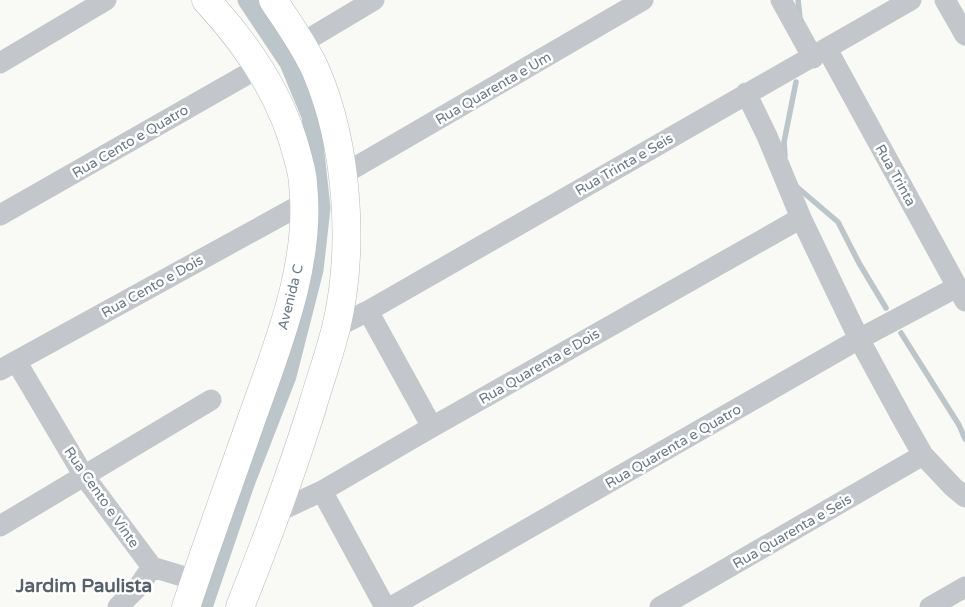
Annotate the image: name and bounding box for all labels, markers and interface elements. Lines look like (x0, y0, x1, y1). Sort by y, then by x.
street label: Rua Quarenta e Um (432, 48, 554, 128)
street label: Rua Cento e Quatro (69, 101, 191, 182)
street label: Rua Trinta e Seis (572, 129, 676, 199)
street label: Rua Trinta (872, 141, 920, 209)
street label: Rua Cento e Dois (98, 251, 206, 321)
street label: Avenida C (274, 262, 307, 332)
street label: Rua Quarenta e Dois (476, 325, 603, 408)
street label: Rua Quarenta e Quatro (602, 401, 744, 492)
street label: Rua Cento e Vinte (60, 444, 143, 551)
street label: Rua Quarenta e Seis (730, 490, 855, 572)
district label: Jardim Paulista (15, 575, 152, 597)

